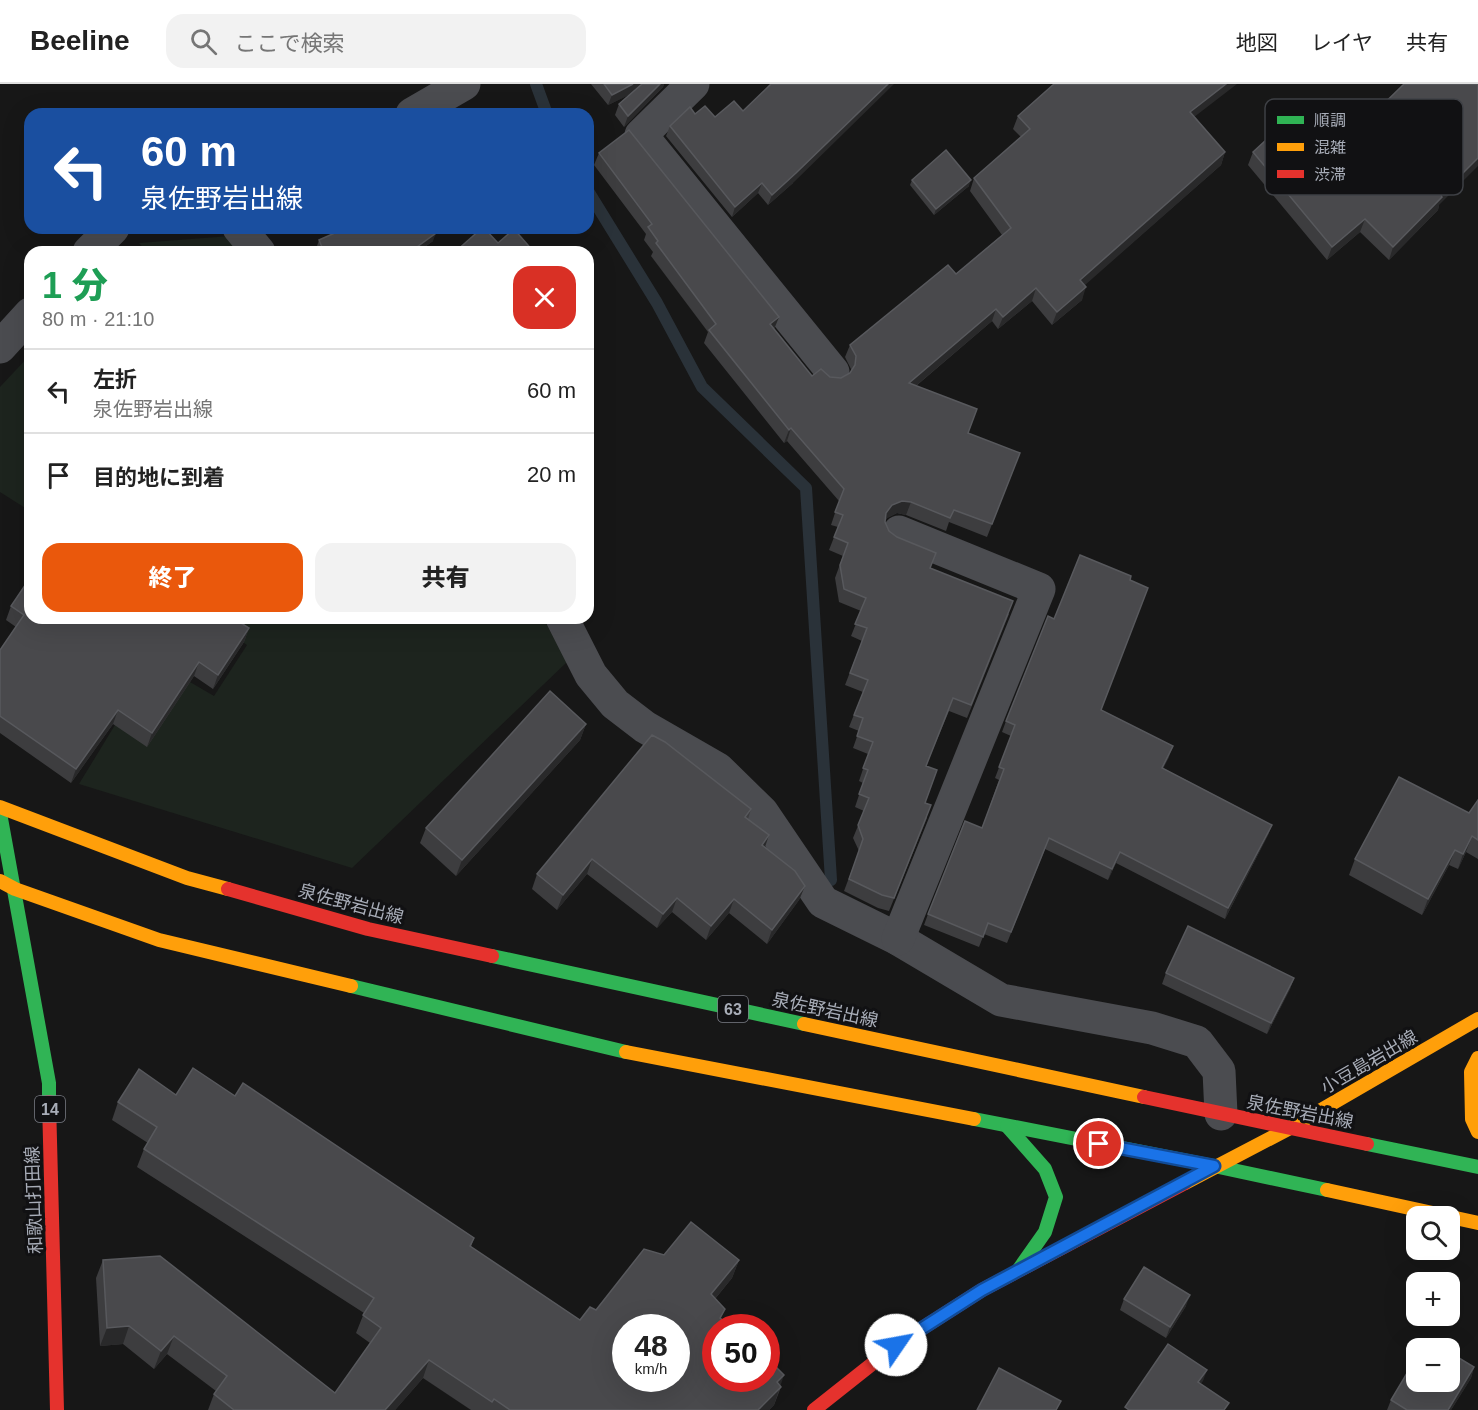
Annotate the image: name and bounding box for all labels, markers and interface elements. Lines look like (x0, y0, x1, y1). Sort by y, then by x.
search box (166, 14, 586, 68)
text: Beeline (30, 25, 130, 56)
icon: search (187, 25, 220, 58)
text: ここで検索 (235, 31, 345, 56)
text: 地図 (1236, 31, 1278, 54)
text: レイヤ (1311, 31, 1373, 54)
text: 共有 (1406, 31, 1448, 54)
legend (1265, 99, 1463, 195)
text: 順調 (1314, 112, 1346, 129)
text: 60 m (141, 128, 237, 175)
icon: left (42, 132, 120, 210)
text: 混雑 (1314, 139, 1346, 156)
text: 渋滞 (1314, 166, 1346, 183)
text: 泉佐野岩出線 (141, 184, 303, 214)
text: 1 分 (42, 265, 108, 306)
button: close (513, 266, 576, 329)
text: 80 m · 21:10 (42, 308, 154, 330)
text: 左折 (93, 367, 137, 392)
icon: left (42, 375, 75, 408)
text: 60 m (527, 378, 576, 403)
text: 泉佐野岩出線 (93, 398, 213, 420)
icon: arrive (42, 459, 75, 492)
text: 20 m (527, 462, 576, 487)
text: 目的地に到着 (93, 465, 225, 490)
button: 終了 (42, 543, 303, 612)
button: 共有 (315, 543, 576, 612)
street label: 泉佐野岩出線 (296, 880, 406, 928)
street label: 泉佐野岩出線 (770, 989, 880, 1031)
road number: 63 (718, 996, 748, 1022)
street label: 小豆島岩出線 (1317, 1026, 1421, 1098)
street label: 泉佐野岩出線 (1245, 1092, 1355, 1132)
road number: 14 (35, 1096, 65, 1122)
pin (1073, 1118, 1124, 1169)
icon: arrive (1082, 1127, 1115, 1160)
street label: 和歌山打田線 (22, 1146, 46, 1254)
map controls (1406, 1206, 1460, 1392)
button: search (1406, 1206, 1460, 1260)
button: + (1406, 1272, 1460, 1326)
position arrow (864, 1313, 928, 1377)
speed limit sign: 50 (702, 1314, 780, 1392)
text: 48 (634, 1329, 668, 1362)
button: − (1406, 1338, 1460, 1392)
text: km/h (635, 1360, 667, 1377)

